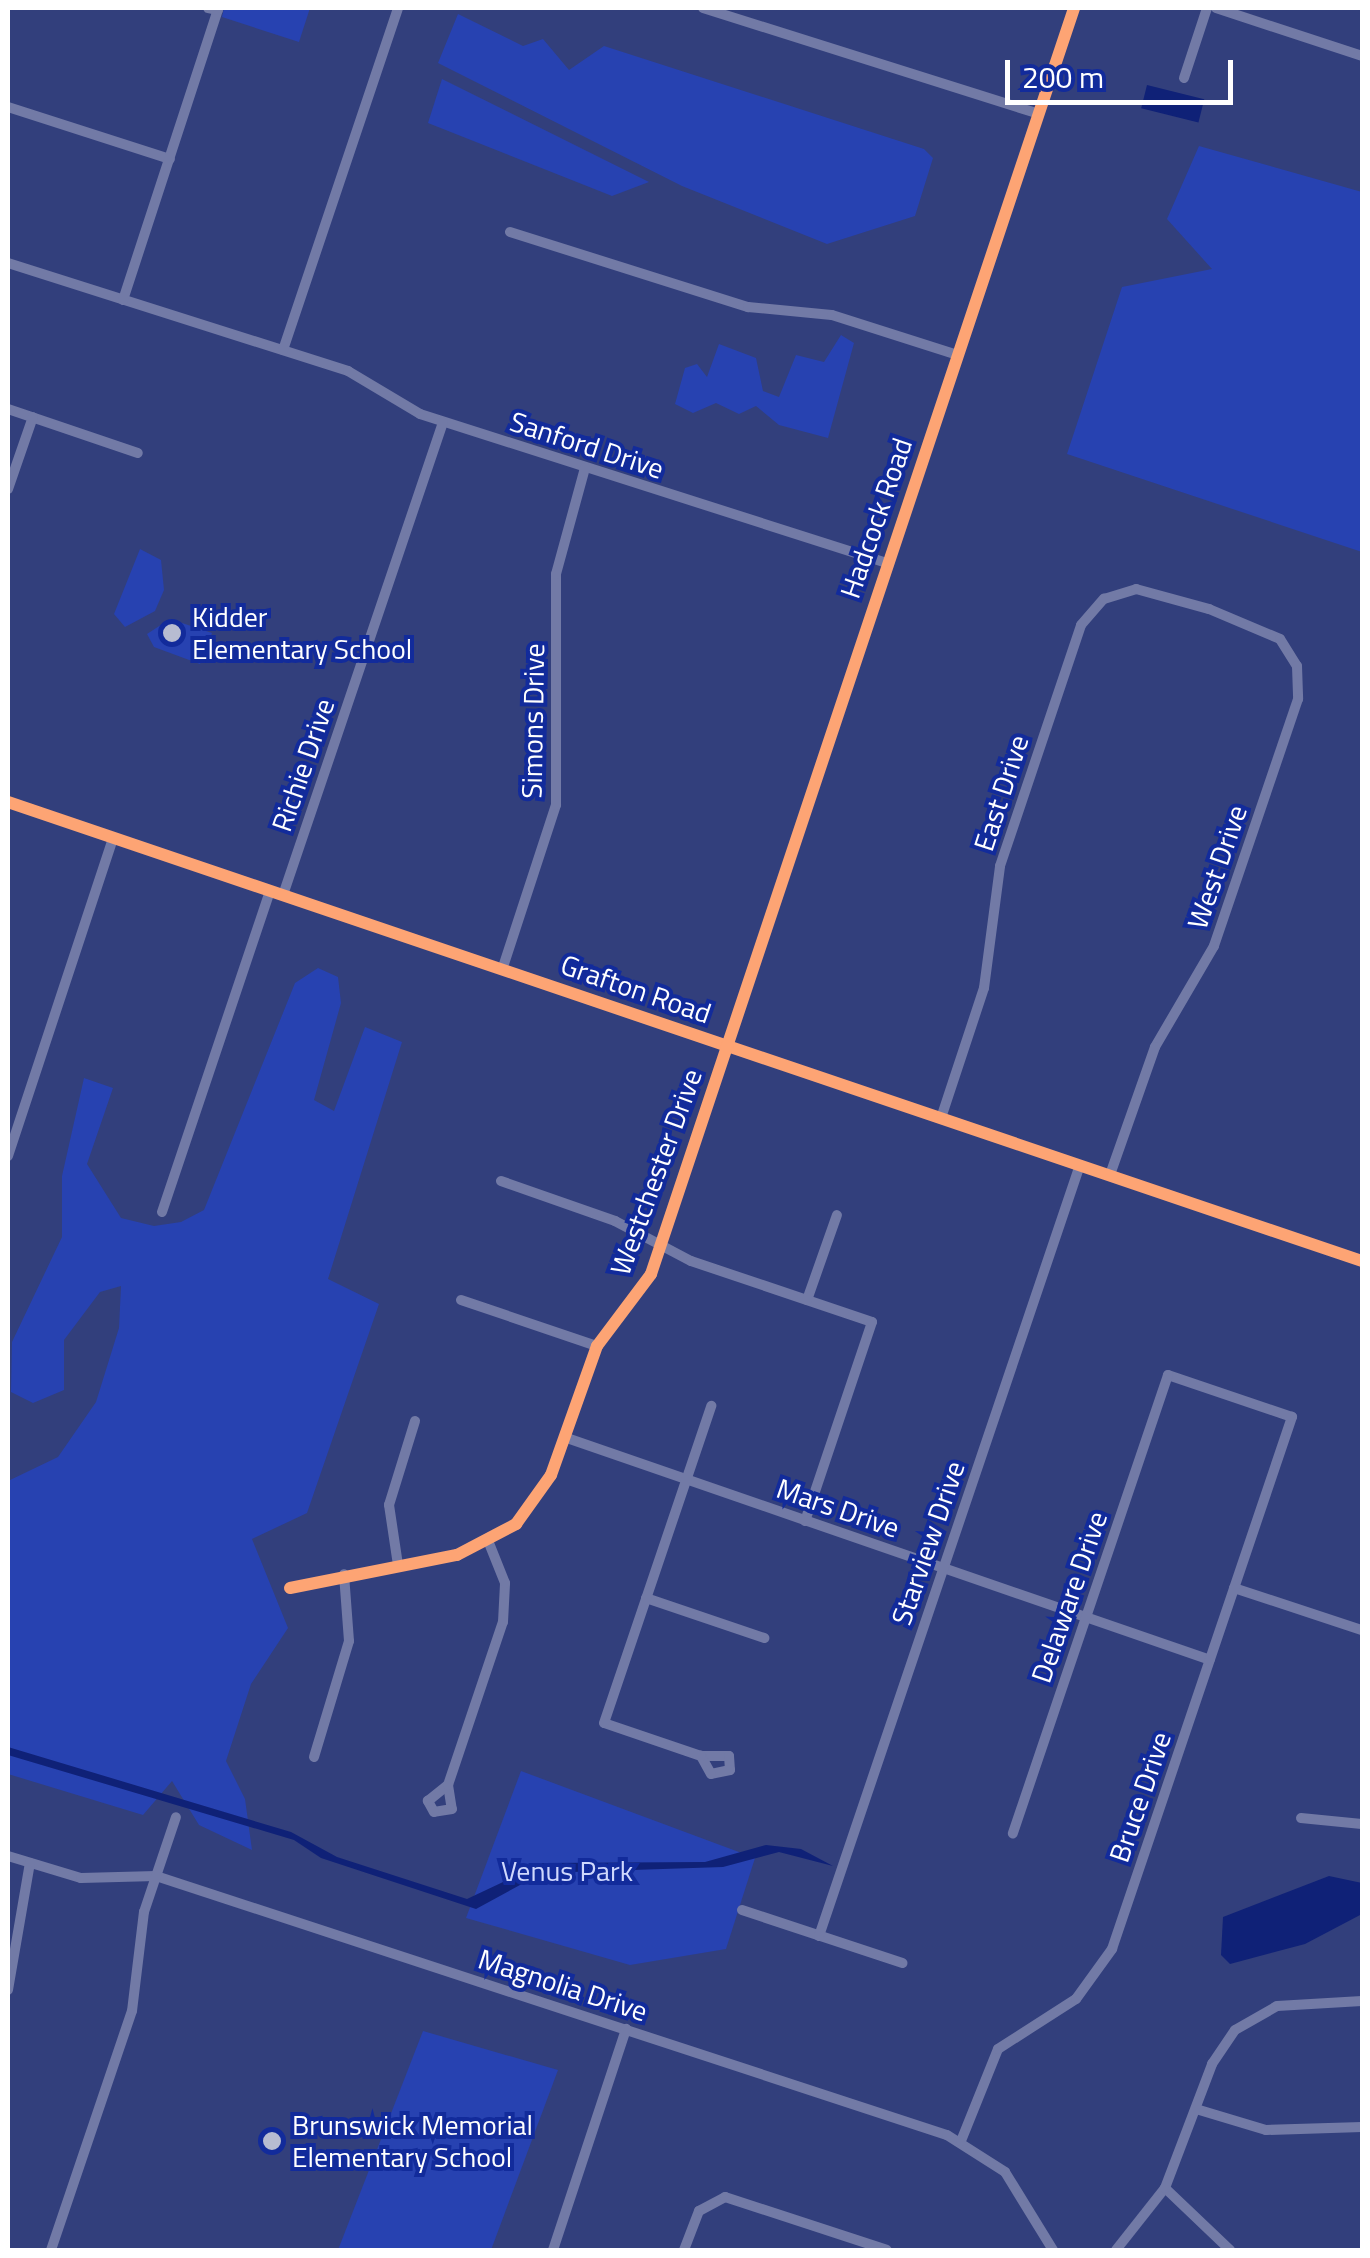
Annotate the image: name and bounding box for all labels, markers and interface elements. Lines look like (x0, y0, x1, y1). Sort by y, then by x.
scale bar (1010, 40, 1238, 102)
text: 200 m (1022, 54, 1104, 100)
street label: Sanford Drive (506, 404, 668, 486)
street label: Hadcock Road (833, 434, 919, 602)
place label: Kidder Elementary School (192, 600, 412, 666)
marker: Kidder Elementary School (161, 622, 183, 644)
street label: Simons Drive (515, 643, 551, 799)
street label: Richie Drive (265, 694, 341, 836)
street label: East Drive (967, 731, 1035, 855)
street label: West Drive (1180, 801, 1254, 933)
street label: Grafton Road (556, 948, 716, 1030)
street label: Westchester Drive (603, 1064, 709, 1280)
street label: Starview Drive (884, 1457, 972, 1629)
street label: Mars Drive (772, 1471, 904, 1545)
street label: Delaware Drive (1024, 1507, 1114, 1687)
street label: Bruce Drive (1102, 1728, 1178, 1866)
park label: Venus Park (501, 1854, 633, 1888)
street label: Magnolia Drive (474, 1942, 652, 2028)
place label: Brunswick Memorial Elementary School (292, 2108, 533, 2174)
marker: Brunswick Memorial Elementary School (261, 2130, 283, 2152)

